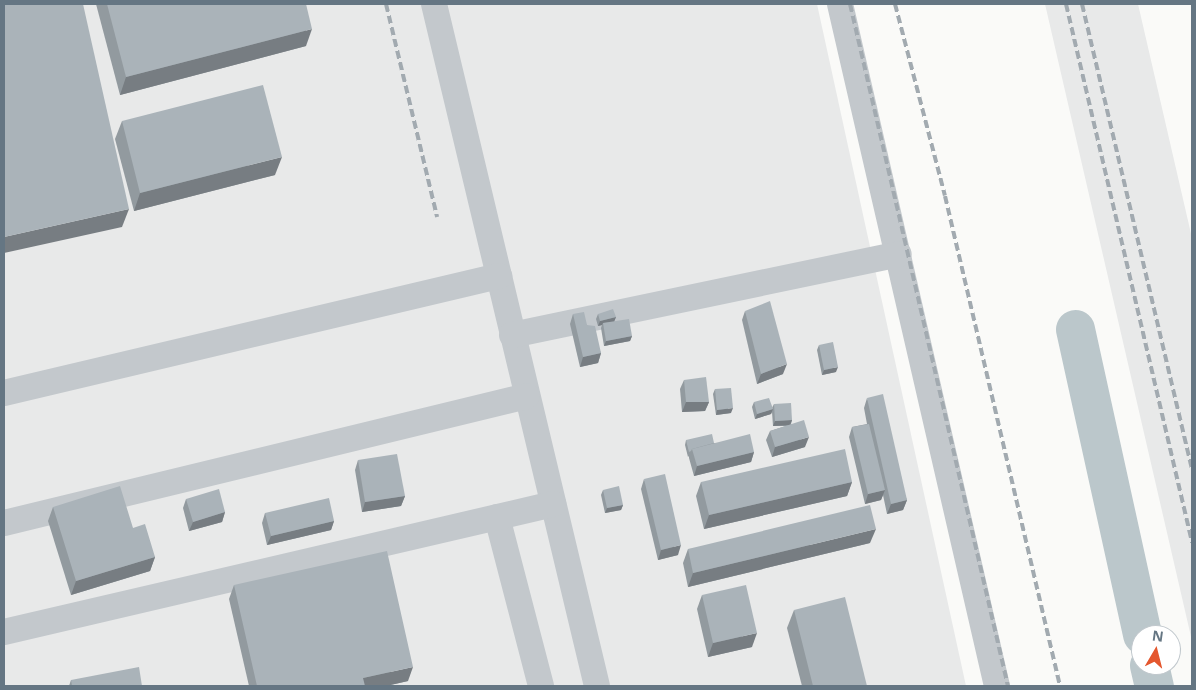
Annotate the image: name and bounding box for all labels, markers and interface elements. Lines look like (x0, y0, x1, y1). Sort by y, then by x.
north arrow (1131, 625, 1181, 675)
text: N (1151, 625, 1165, 646)

